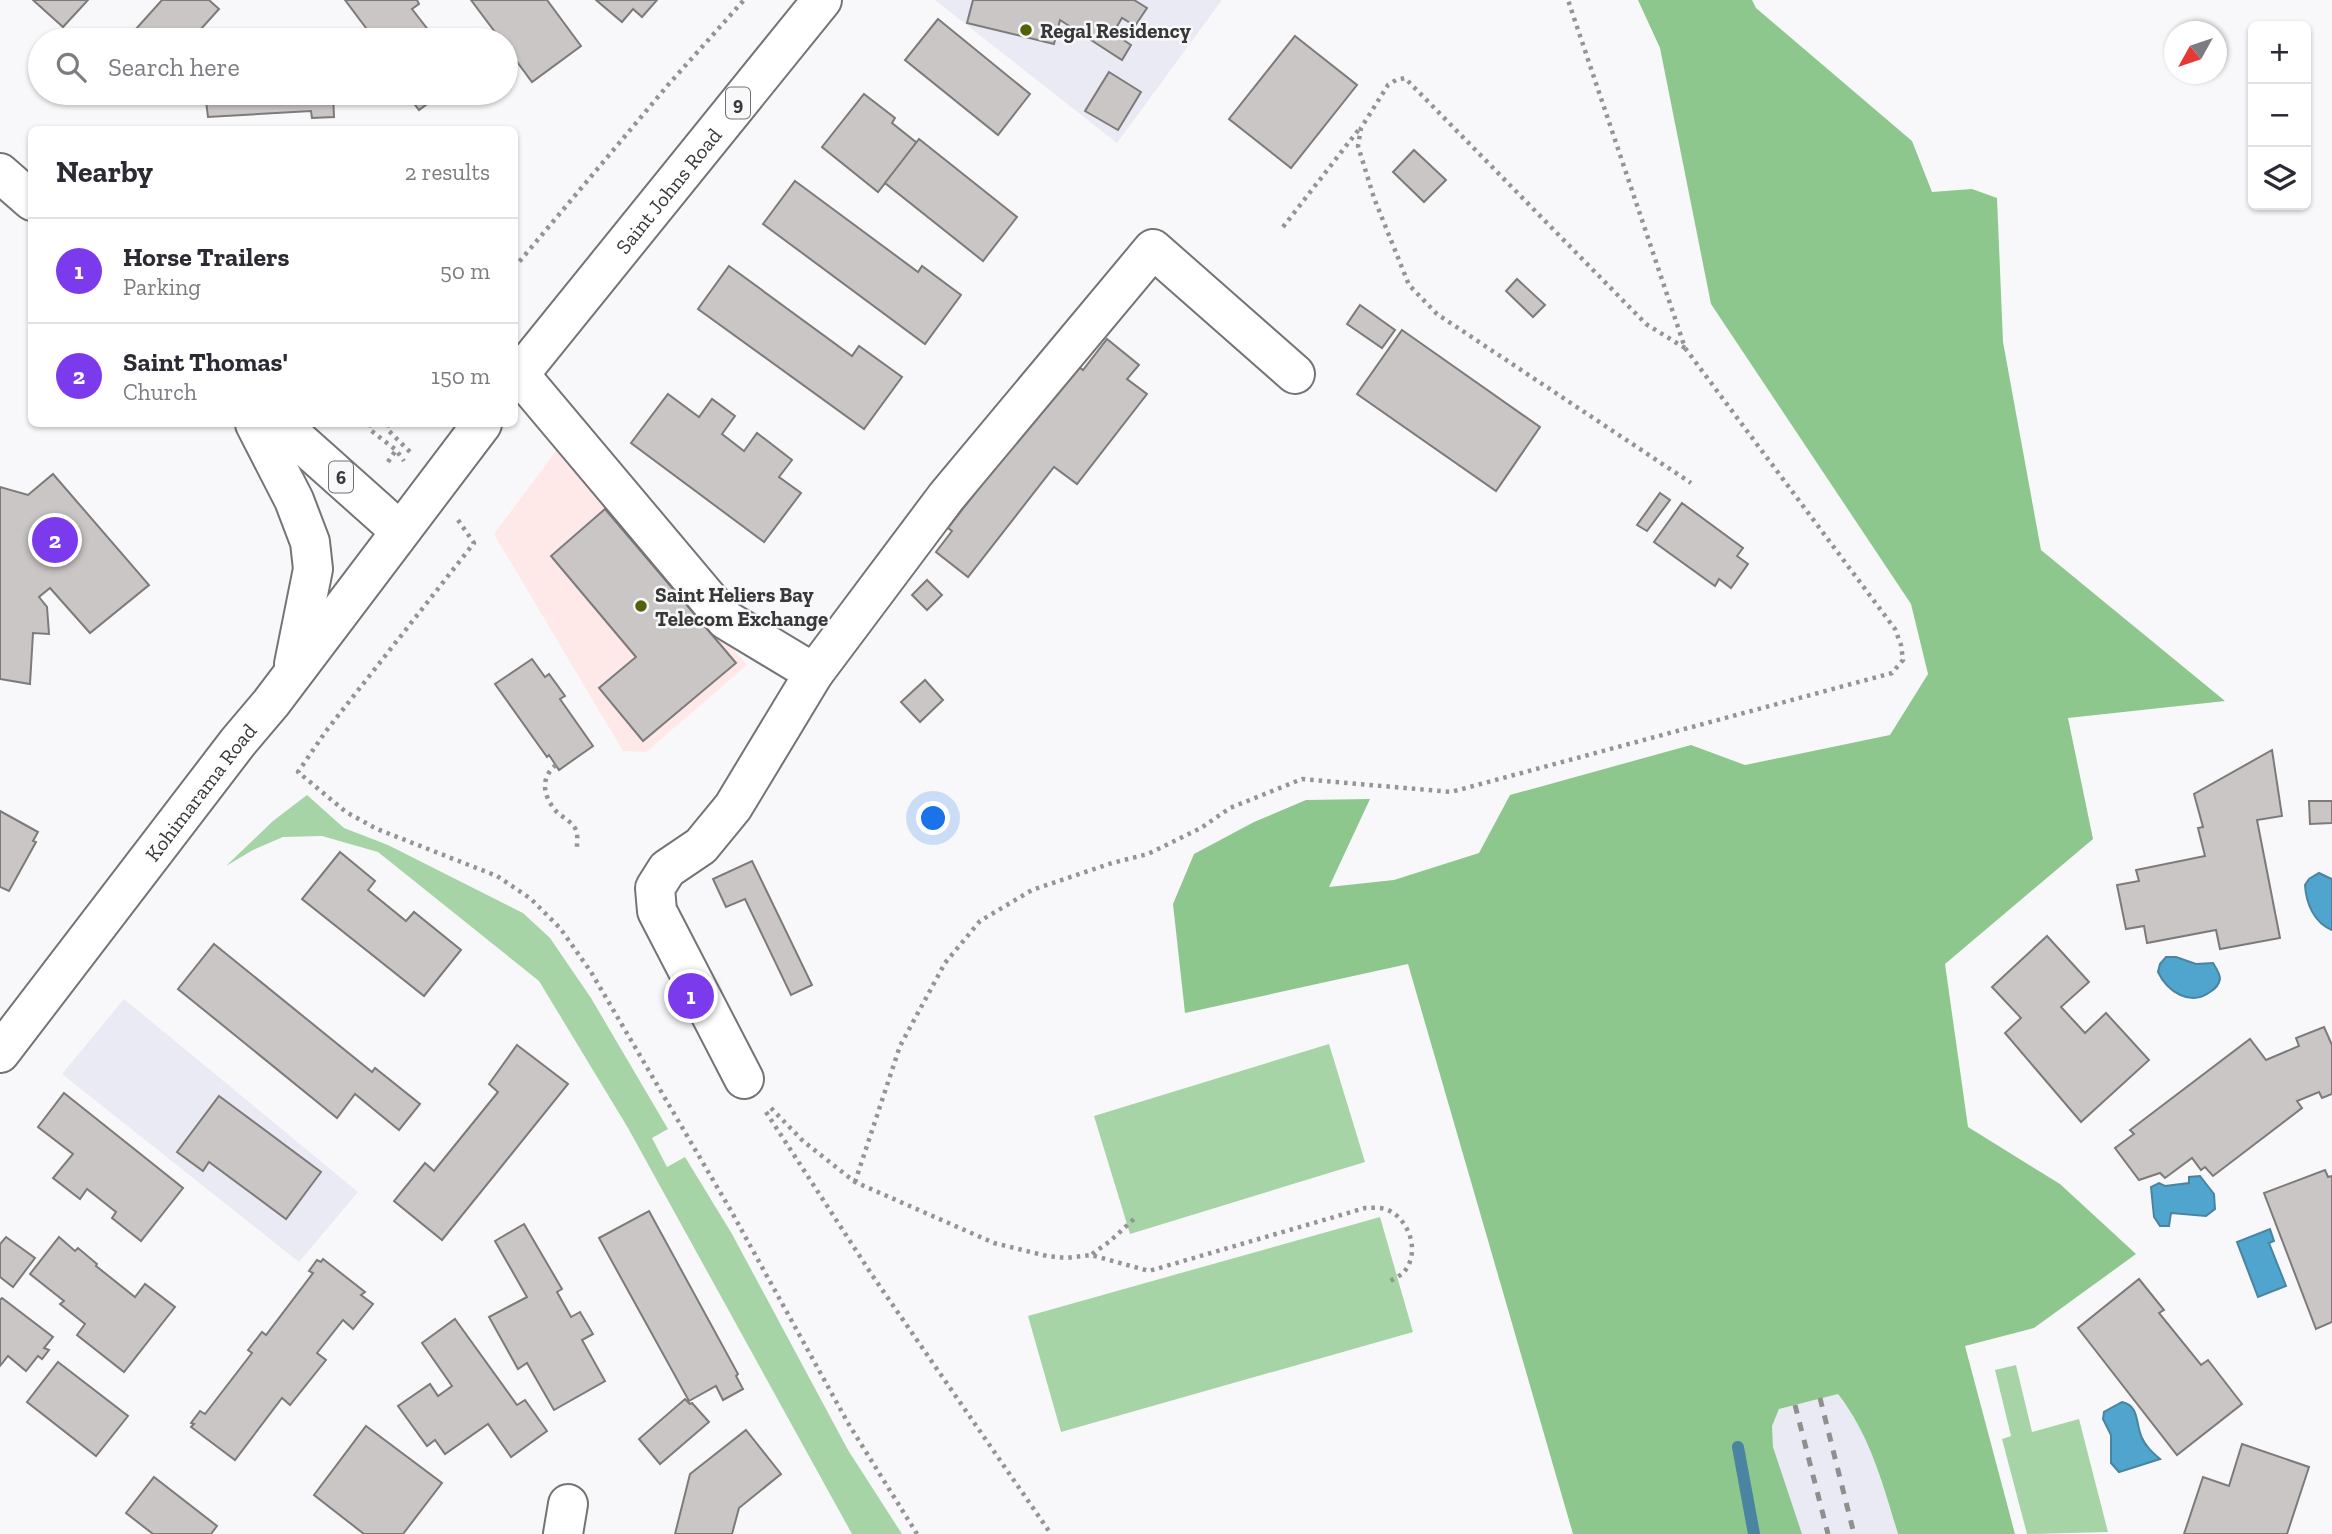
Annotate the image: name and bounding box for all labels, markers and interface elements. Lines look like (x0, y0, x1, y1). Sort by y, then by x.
place label: Regal Residency (1040, 18, 1191, 43)
north arrow (2164, 21, 2227, 84)
map controls (2248, 21, 2311, 210)
button: + (2248, 21, 2311, 84)
marker: Regal Residency (1018, 22, 1034, 38)
search box (28, 28, 518, 105)
icon: search (52, 48, 90, 86)
text: Search here (108, 51, 240, 83)
button: − (2248, 84, 2311, 147)
road number: 9 (726, 88, 750, 118)
street label: Saint Johns Road (610, 122, 727, 258)
button: layers (2248, 147, 2311, 210)
text: Nearby (56, 154, 153, 190)
text: 2 results (405, 158, 490, 186)
text: Horse Trailers (123, 241, 289, 273)
text: 1 (74, 257, 84, 285)
text: 50 m (440, 257, 490, 285)
text: Parking (123, 273, 201, 301)
text: Saint Thomas' (123, 346, 288, 378)
text: 2 (73, 362, 85, 390)
text: 150 m (431, 362, 490, 390)
text: Church (123, 378, 197, 406)
road number: 6 (329, 462, 353, 492)
pin: 2 (32, 514, 78, 566)
place label: Saint Heliers Bay Telecom Exchange (655, 582, 828, 631)
marker: Saint Heliers Bay Telecom Exchange (633, 598, 649, 614)
street label: Kohimarama Road (139, 718, 261, 866)
your location (916, 801, 950, 835)
pin: 1 (668, 970, 714, 1022)

